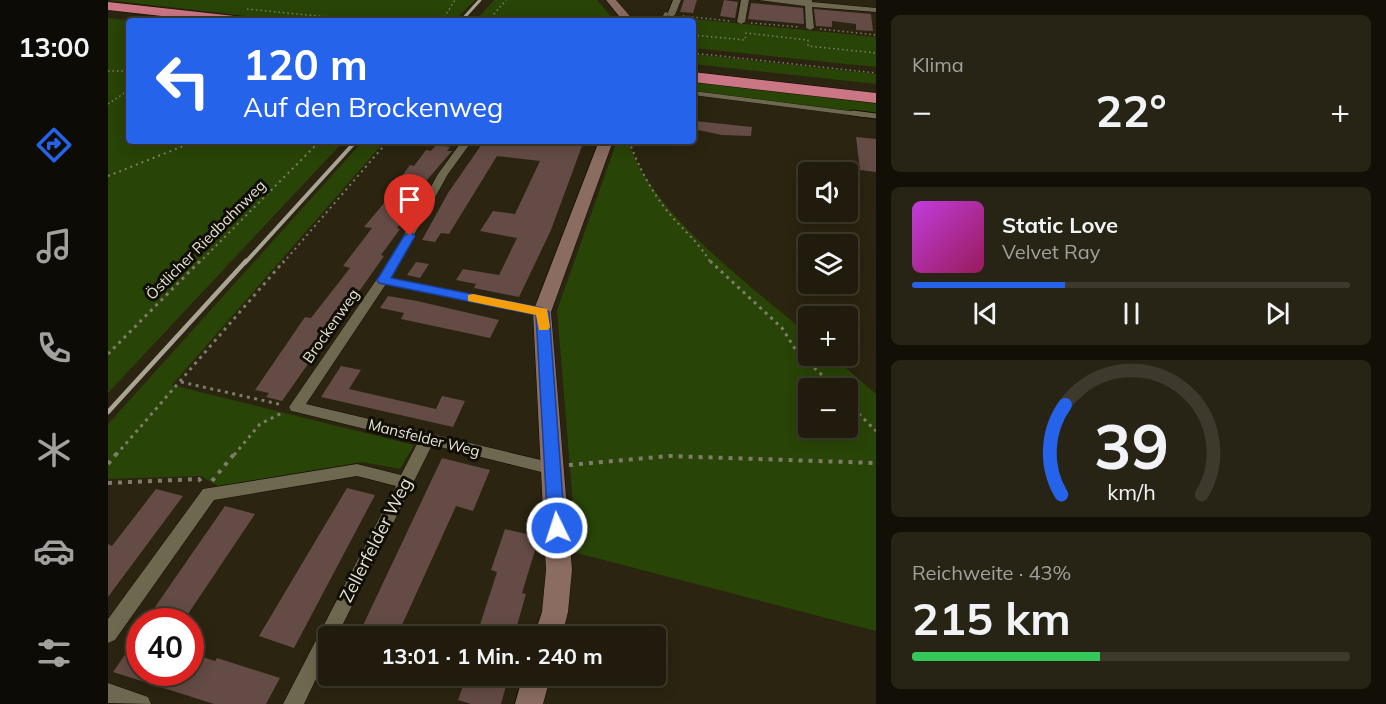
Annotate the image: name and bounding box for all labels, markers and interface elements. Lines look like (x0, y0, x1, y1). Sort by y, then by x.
text: 13:00 (18, 30, 90, 64)
text: 120 m (243, 38, 368, 91)
icon: left (144, 42, 222, 120)
text: Klima (912, 52, 964, 77)
text: 22° (1095, 82, 1167, 138)
text: Auf den Brockenweg (243, 90, 503, 124)
text: − (912, 90, 932, 131)
text: + (1330, 90, 1350, 131)
icon: directions (33, 124, 75, 166)
map controls (798, 162, 858, 438)
button: sound (798, 162, 858, 222)
pin (384, 174, 435, 236)
street label: Östlicher Riedbahnweg (142, 176, 270, 304)
icon: arrive (393, 183, 426, 216)
text: Static Love (1002, 211, 1118, 239)
icon: music (33, 225, 75, 267)
button: layers (798, 234, 858, 294)
text: Velvet Ray (1002, 239, 1100, 264)
street label: Brockenweg (298, 285, 363, 366)
icon: previous (969, 297, 1002, 330)
icon: pause (1115, 297, 1148, 330)
icon: next (1261, 297, 1294, 330)
button: + (798, 306, 858, 366)
icon: phone (33, 327, 75, 369)
button: − (798, 378, 858, 438)
text: 39 (1094, 406, 1168, 485)
street label: Mansfelder Weg (366, 414, 482, 461)
icon: climate (33, 429, 75, 471)
street label: Zellerfelder Weg (334, 474, 417, 606)
text: km/h (1107, 479, 1155, 506)
position arrow (525, 496, 589, 560)
icon: car (33, 530, 75, 572)
text: Reichweite · 43% (912, 560, 1071, 585)
text: 215 km (912, 590, 1071, 646)
speed limit sign: 40 (126, 608, 204, 686)
icon: filters (33, 632, 75, 674)
text: 13:01 · 1 Min. · 240 m (381, 642, 603, 670)

